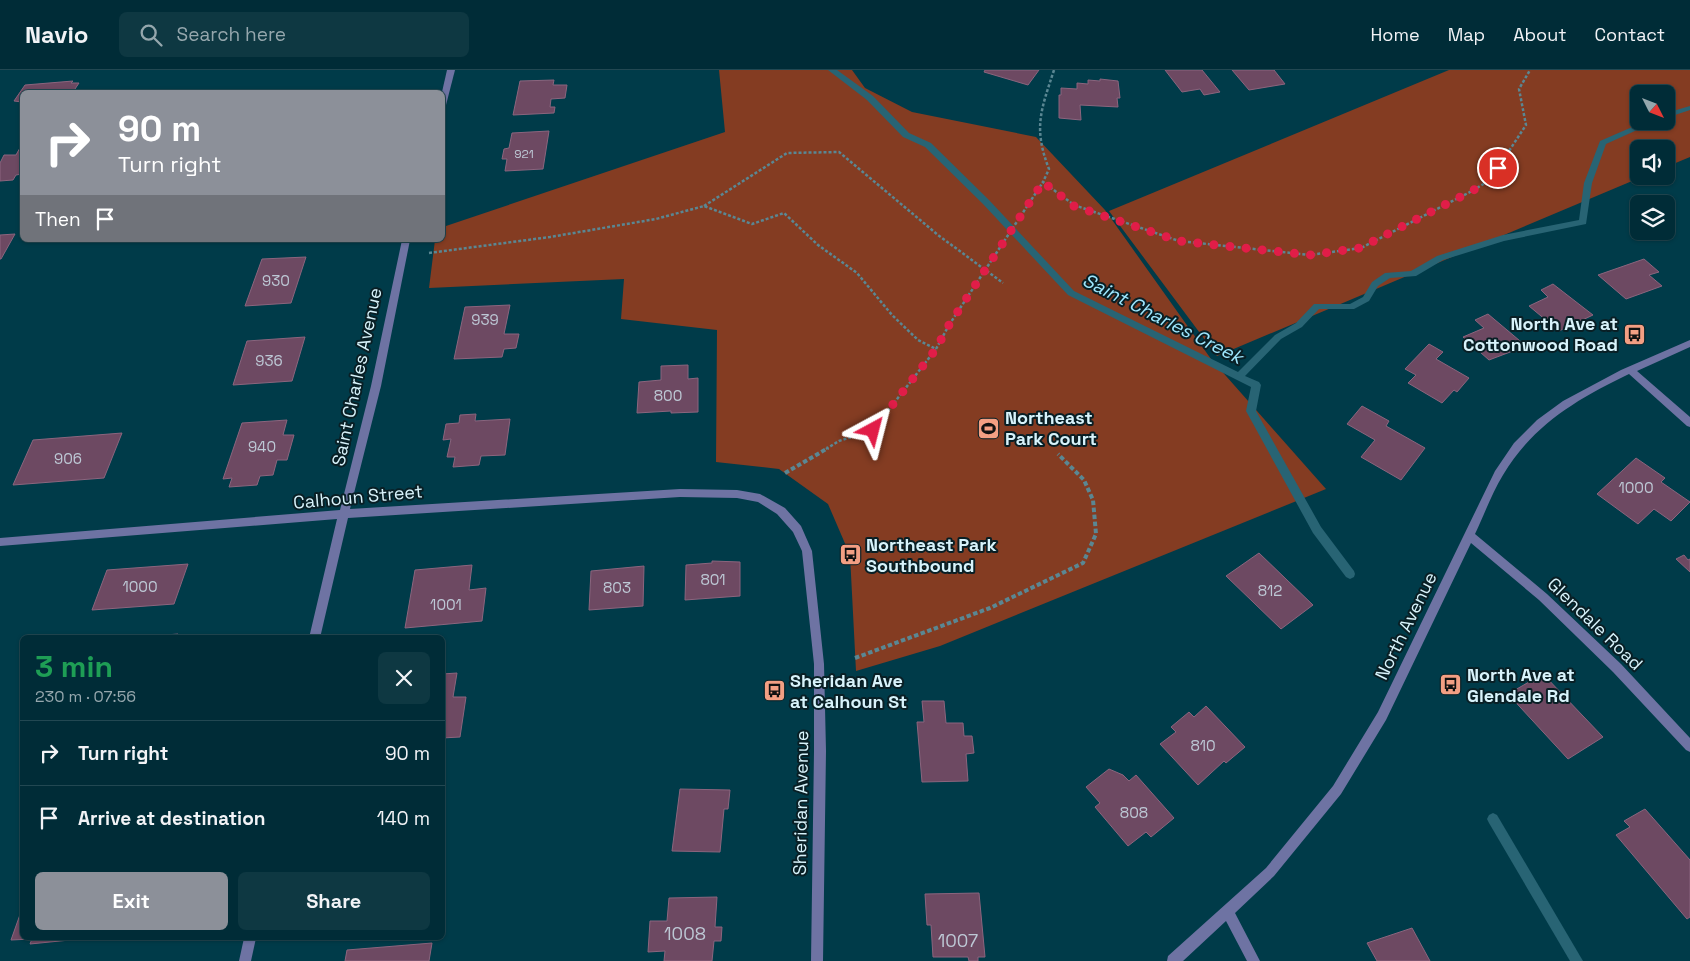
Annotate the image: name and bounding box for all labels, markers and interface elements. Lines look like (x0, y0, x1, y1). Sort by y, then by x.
search box (119, 12, 469, 57)
text: Navio (25, 19, 89, 50)
icon: search (137, 21, 165, 49)
text: Search here (177, 22, 286, 47)
text: Home (1371, 23, 1420, 46)
text: Map (1448, 23, 1485, 46)
text: About (1513, 23, 1567, 46)
text: Contact (1595, 23, 1665, 46)
north arrow (1630, 85, 1675, 130)
map controls (1630, 85, 1675, 240)
text: 90 m (118, 107, 201, 151)
icon: right (35, 110, 100, 175)
button: sound (1630, 140, 1675, 185)
house number: 921 (514, 146, 534, 162)
pin (1477, 147, 1519, 189)
text: Turn right (118, 150, 221, 178)
icon: arrive (1484, 154, 1512, 182)
button: layers (1630, 195, 1675, 240)
icon: arrive (91, 205, 119, 233)
text: Then (35, 207, 81, 232)
water label: Saint Charles Creek (1078, 267, 1250, 371)
house number: 930 (262, 271, 290, 290)
street label: Saint Charles Avenue (326, 286, 387, 468)
house number: 939 (471, 310, 499, 329)
place label: North Ave at Cottonwood Road (1463, 312, 1618, 356)
bus stop icon: North Ave at Cottonwood Road (1622, 322, 1646, 346)
house number: 936 (255, 351, 283, 370)
house number: 800 (654, 386, 682, 405)
position arrow (846, 403, 898, 455)
place label: Northeast Park Court (1005, 406, 1097, 450)
sports icon: Northeast Park Court (977, 416, 1001, 440)
house number: 940 (248, 437, 276, 456)
house number: 906 (54, 449, 82, 468)
house number: 1000 (1618, 478, 1654, 497)
street label: Calhoun Street (292, 479, 424, 514)
place label: Northeast Park Southbound (866, 533, 997, 577)
bus stop icon: Northeast Park Southbound (838, 543, 862, 567)
street label: North Avenue (1370, 568, 1442, 683)
house number: 801 (700, 570, 726, 589)
street label: Glendale Road (1543, 572, 1648, 675)
house number: 1000 (122, 577, 158, 596)
house number: 803 (603, 578, 631, 597)
house number: 812 (1258, 581, 1282, 600)
house number: 1001 (430, 595, 462, 614)
text: 3 min (35, 647, 113, 686)
button: close (378, 652, 430, 704)
place label: North Ave at Glendale Rd (1467, 663, 1575, 707)
place label: Sheridan Ave at Calhoun St (790, 669, 907, 713)
bus stop icon: North Ave at Glendale Rd (1439, 673, 1463, 697)
bus stop icon: Sheridan Ave at Calhoun St (762, 679, 786, 703)
text: 230 m · 07:56 (35, 686, 136, 707)
street label: Sheridan Avenue (788, 730, 813, 876)
house number: 810 (1190, 736, 1216, 755)
icon: right (35, 739, 63, 767)
text: Turn right (78, 741, 168, 766)
text: 90 m (385, 741, 430, 766)
house number: 808 (1120, 803, 1148, 822)
icon: arrive (35, 804, 63, 832)
text: Arrive at destination (78, 806, 266, 831)
text: 140 m (377, 806, 430, 831)
button: Exit (35, 872, 228, 930)
button: Share (238, 872, 430, 930)
house number: 1008 (664, 922, 706, 945)
house number: 1007 (938, 929, 978, 952)

